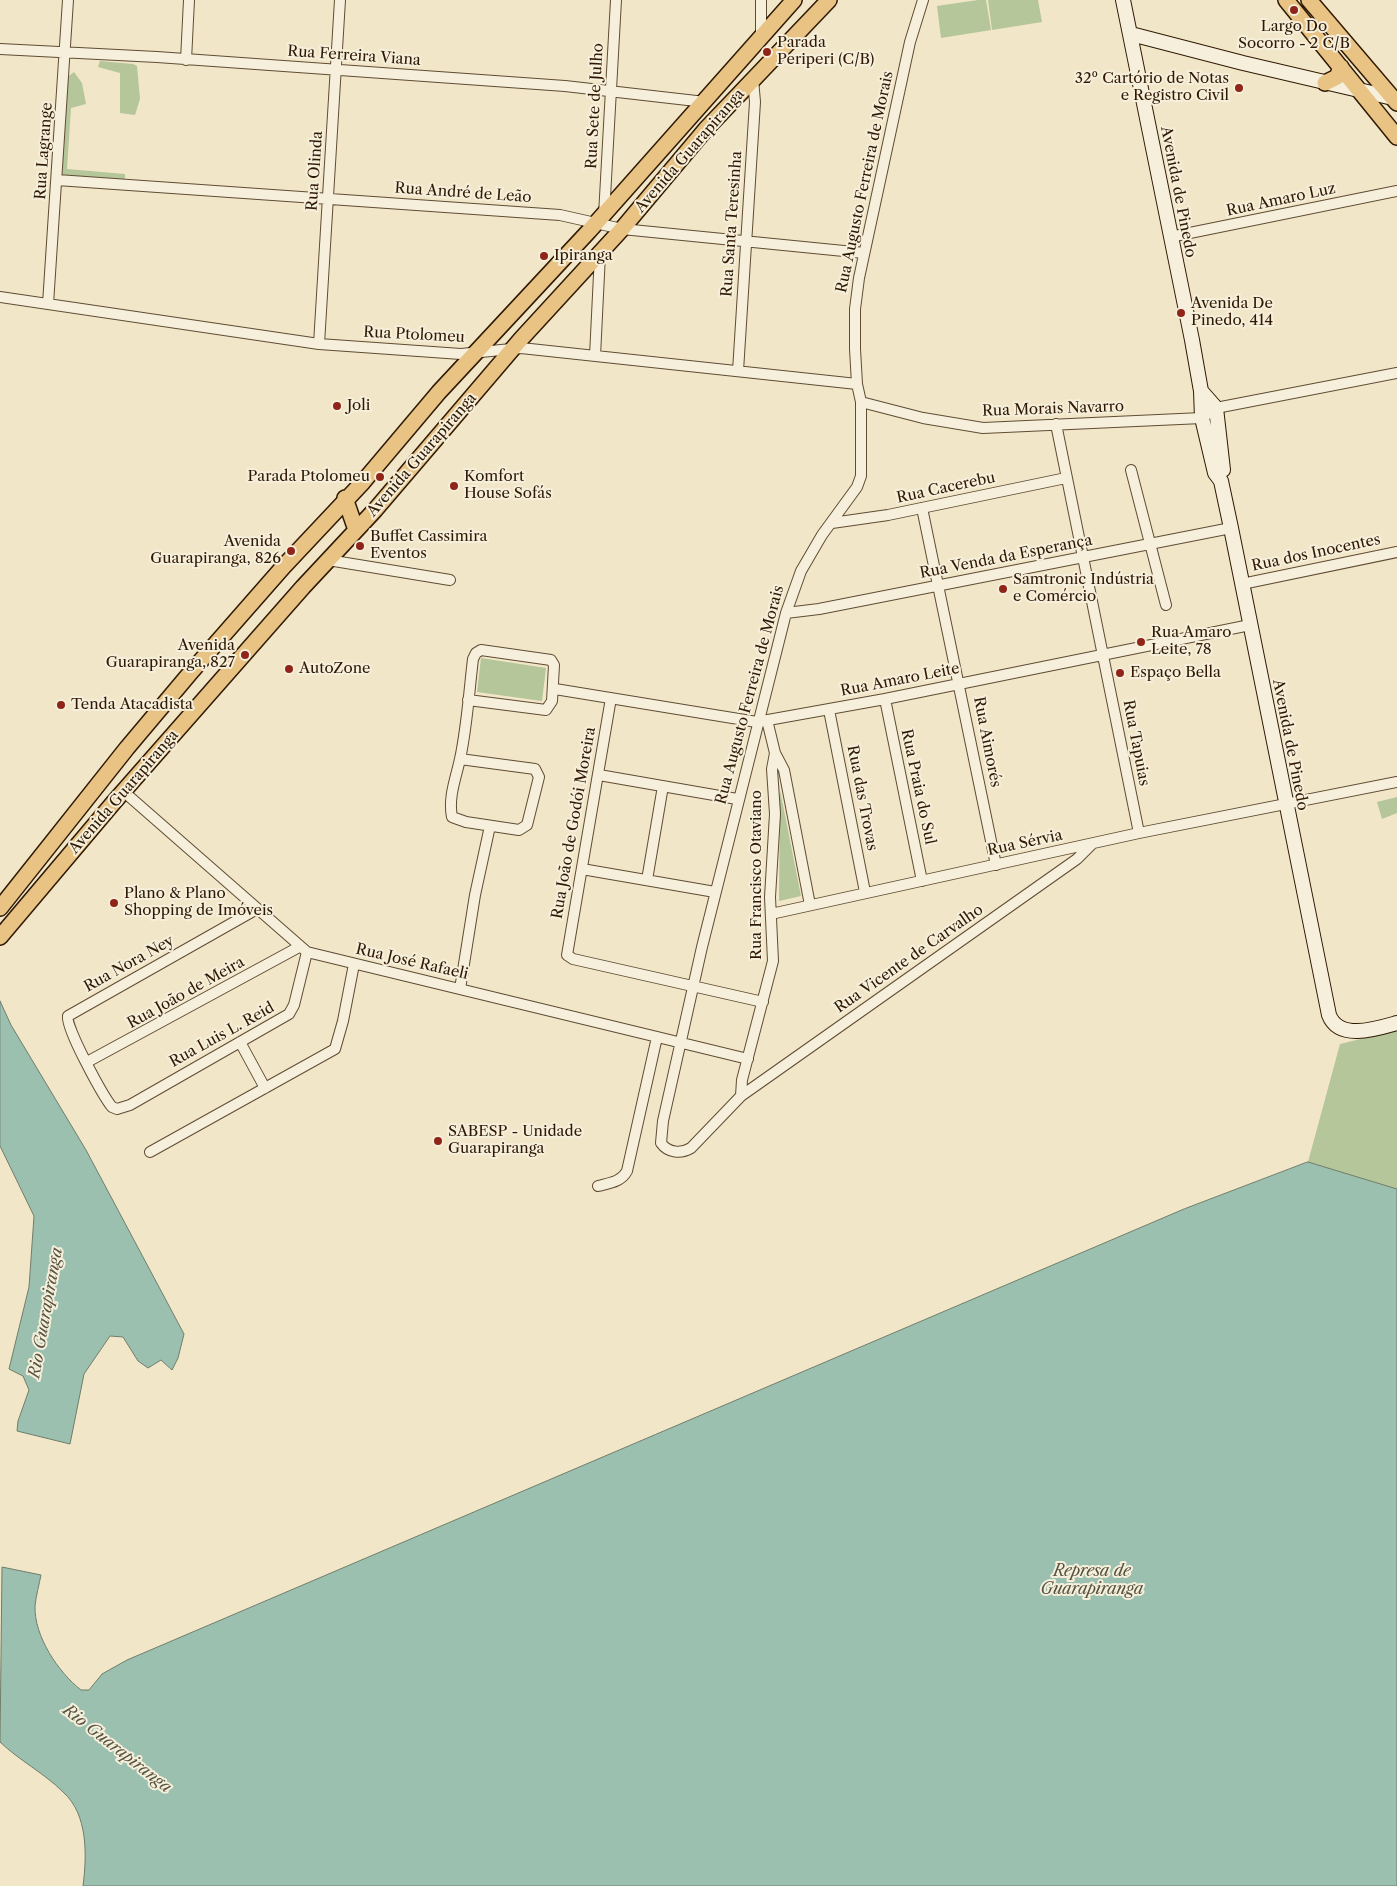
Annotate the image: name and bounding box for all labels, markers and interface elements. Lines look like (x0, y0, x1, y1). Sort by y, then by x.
marker: Largo Do Socorro - 2 C/B (1288, 4, 1300, 16)
place label: Largo Do Socorro - 2 C/B (1238, 18, 1350, 53)
place label: Parada Periperi (C/B) (777, 34, 874, 69)
street label: Rua Ferreira Viana (287, 42, 421, 70)
street label: Rua Sete de Julho (583, 43, 607, 169)
marker: Parada Periperi (C/B) (761, 46, 773, 58)
street label: Rua Augusto Ferreira de Morais (833, 70, 897, 294)
place label: 32º Cartório de Notas e Registro Civil (1075, 70, 1229, 105)
marker: 32º Cartório de Notas e Registro Civil (1233, 82, 1245, 94)
street label: Avenida Guarapiranga (631, 86, 749, 216)
street label: Rua Lagrange (32, 102, 56, 200)
street label: Avenida de Pinedo (1156, 125, 1200, 259)
street label: Rua Olinda (303, 131, 327, 211)
street label: Rua Santa Teresinha (718, 151, 746, 297)
street label: Rua André de Leão (394, 179, 532, 207)
street label: Rua Amaro Luz (1225, 180, 1337, 220)
place label: Ipiranga (554, 247, 613, 265)
marker: Ipiranga (538, 250, 550, 262)
place label: Avenida De Pinedo, 414 (1191, 295, 1273, 330)
marker: Avenida De Pinedo, 414 (1175, 307, 1187, 319)
street label: Rua Ptolomeu (363, 323, 465, 347)
street label: Avenida Guarapiranga (363, 390, 481, 520)
place label: Joli (347, 397, 370, 415)
street label: Rua Morais Navarro (982, 398, 1124, 420)
marker: Joli (331, 400, 343, 412)
place label: Parada Ptolomeu (248, 468, 370, 486)
place label: Komfort House Sofás (464, 468, 552, 503)
street label: Rua Cacerebu (895, 469, 997, 507)
marker: Parada Ptolomeu (374, 471, 386, 483)
marker: Komfort House Sofás (448, 480, 460, 492)
place label: Buffet Cassimira Eventos (370, 528, 487, 563)
street label: Rua Venda da Esperança (918, 531, 1094, 583)
street label: Rua dos Inocentes (1250, 531, 1382, 575)
place label: Avenida Guarapiranga, 826 (150, 533, 281, 568)
marker: Buffet Cassimira Eventos (354, 540, 366, 552)
marker: Avenida Guarapiranga, 826 (285, 545, 297, 557)
place label: Samtronic Indústria e Comércio (1013, 571, 1154, 606)
street label: Rua Augusto Ferreira de Morais (712, 583, 788, 807)
marker: Samtronic Indústria e Comércio (997, 583, 1009, 595)
place label: Rua Amaro Leite, 78 (1151, 624, 1231, 659)
marker: Rua Amaro Leite, 78 (1135, 636, 1147, 648)
place label: Avenida Guarapiranga, 827 (106, 637, 235, 672)
marker: Avenida Guarapiranga, 827 (239, 649, 251, 661)
place label: AutoZone (299, 660, 370, 678)
street label: Rua Amaro Leite (839, 660, 961, 700)
marker: AutoZone (283, 663, 295, 675)
place label: Espaço Bella (1130, 664, 1221, 682)
marker: Espaço Bella (1114, 667, 1126, 679)
street label: Avenida de Pinedo (1268, 678, 1312, 812)
street label: Rua Aimorés (969, 695, 1005, 789)
place label: Tenda Atacadista (71, 696, 193, 714)
street label: Rua Tapuias (1119, 698, 1153, 788)
marker: Tenda Atacadista (55, 699, 67, 711)
street label: Rua João de Godói Moreira (548, 726, 600, 920)
street label: Avenida Guarapiranga (65, 727, 183, 857)
street label: Rua Praia do Sul (897, 728, 939, 846)
street label: Rua das Trovas (843, 744, 881, 852)
street label: Rua Francisco Otaviano (748, 790, 766, 960)
street label: Rua Sérvia (986, 826, 1064, 860)
place label: Plano & Plano Shopping de Imóveis (124, 885, 273, 920)
marker: Plano & Plano Shopping de Imóveis (108, 897, 120, 909)
street label: Rua Vicente de Carvalho (831, 901, 987, 1017)
street label: Rua Nora Ney (81, 932, 177, 996)
street label: Rua José Rafaeli (354, 940, 470, 984)
street label: Rua João de Meira (124, 953, 248, 1033)
street label: Rua Luis L. Reid (166, 999, 278, 1071)
place label: SABESP - Unidade Guarapiranga (448, 1123, 582, 1158)
marker: SABESP - Unidade Guarapiranga (432, 1135, 444, 1147)
water label: Rio Guarapiranga (25, 1246, 67, 1380)
water label: Represa de Guarapiranga (1041, 1561, 1143, 1599)
water label: Rio Guarapiranga (59, 1701, 175, 1797)

